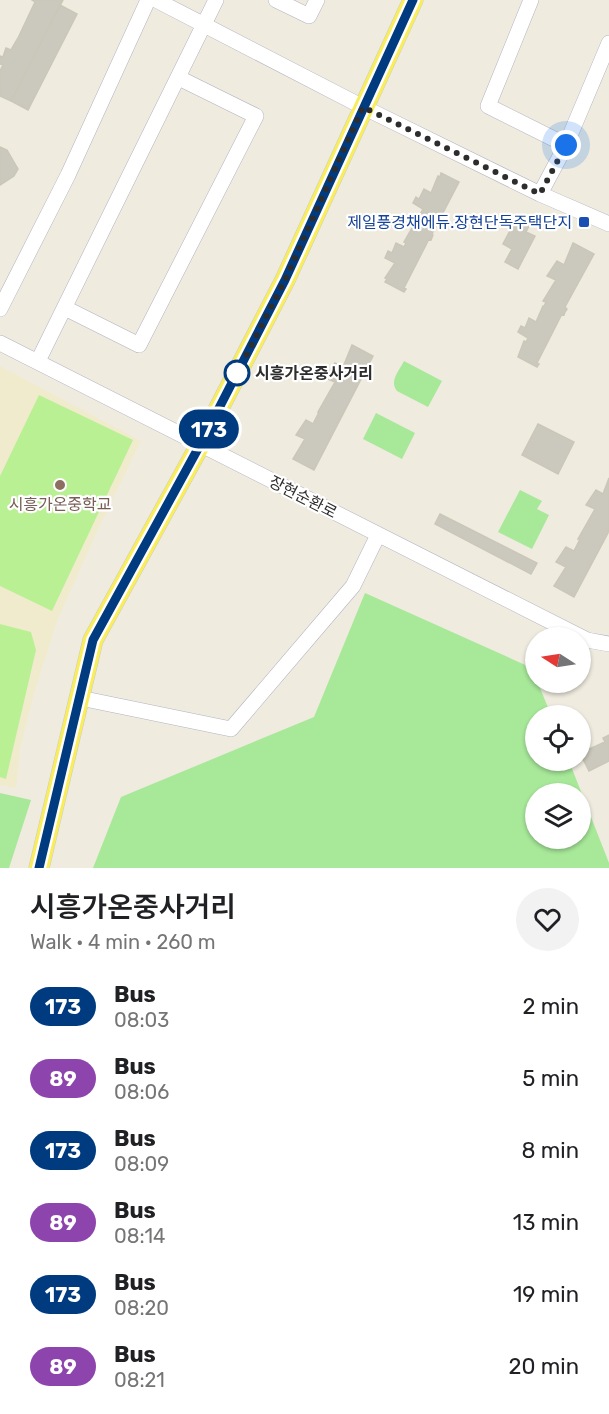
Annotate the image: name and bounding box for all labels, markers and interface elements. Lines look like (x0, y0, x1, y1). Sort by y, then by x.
your location (551, 130, 581, 160)
place label: 제일풍경채에듀.장현단독주택단지 (347, 213, 572, 232)
marker: 제일풍경채에듀.장현단독주택단지 (577, 215, 591, 229)
marker: 시흥가온중사거리 (224, 360, 250, 386)
place label: 시흥가온중사거리 (255, 364, 373, 383)
line badge: 173 (174, 410, 244, 448)
text: 173 (191, 417, 227, 442)
street label: 장현순환로 (266, 472, 340, 522)
marker: 시흥가온중학교 (53, 478, 67, 492)
place label: 시흥가온중학교 (8, 495, 112, 514)
north arrow (525, 627, 591, 693)
map controls (525, 627, 591, 849)
button: locate (525, 705, 591, 771)
button: layers (525, 783, 591, 849)
button: heart (516, 888, 579, 951)
text: 시흥가온중사거리 (30, 891, 236, 924)
text: Walk · 4 min · 260 m (30, 930, 216, 954)
text: Bus (114, 981, 156, 1008)
text: 2 min (522, 993, 579, 1020)
text: 173 (45, 994, 81, 1019)
text: 08:03 (114, 1008, 169, 1032)
text: Bus (114, 1053, 156, 1080)
text: 5 min (522, 1065, 579, 1092)
text: 89 (49, 1066, 77, 1091)
text: 08:06 (114, 1080, 169, 1104)
text: Bus (114, 1125, 156, 1152)
text: 8 min (521, 1137, 579, 1164)
text: 173 (45, 1138, 81, 1163)
text: 08:09 (114, 1152, 169, 1176)
text: Bus (114, 1197, 156, 1224)
text: 13 min (513, 1209, 579, 1236)
text: 89 (49, 1210, 77, 1235)
text: 08:14 (114, 1224, 166, 1248)
text: Bus (114, 1269, 156, 1296)
text: 19 min (513, 1281, 579, 1308)
text: 173 (45, 1282, 81, 1307)
text: 08:20 (114, 1296, 169, 1320)
text: Bus (114, 1341, 156, 1368)
text: 20 min (509, 1353, 579, 1380)
text: 89 (49, 1354, 77, 1379)
text: 08:21 (114, 1368, 165, 1392)

